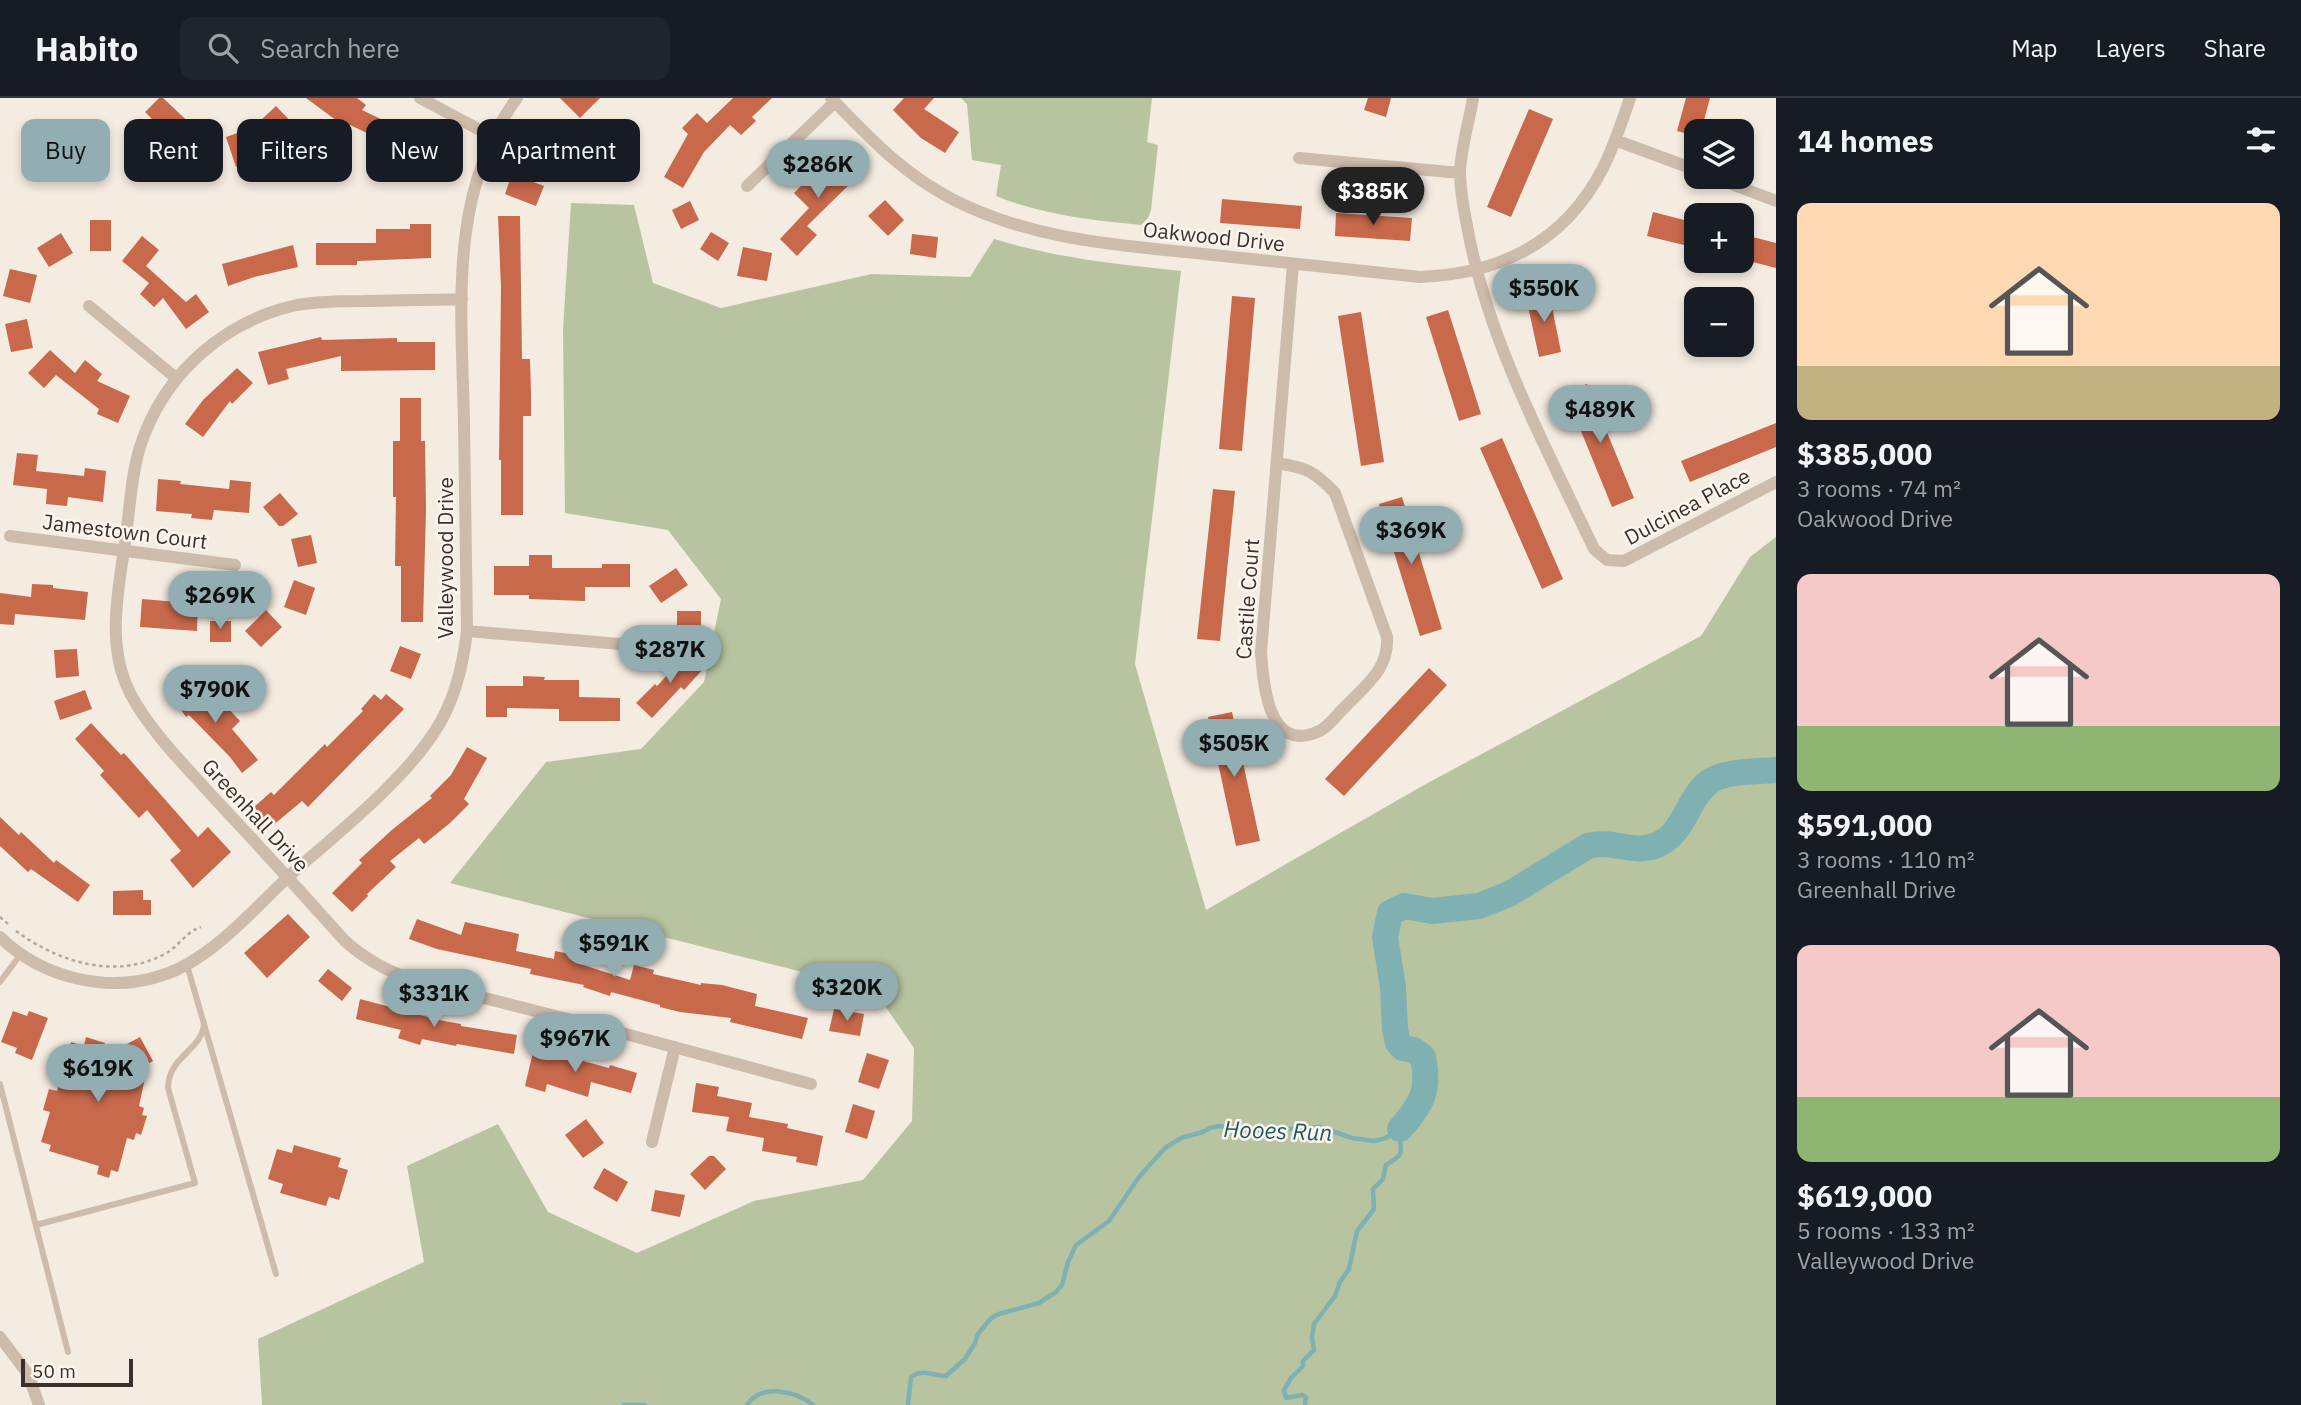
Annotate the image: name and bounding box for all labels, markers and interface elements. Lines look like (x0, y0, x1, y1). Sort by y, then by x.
search box (180, 17, 670, 80)
text: Habito (35, 27, 138, 70)
icon: search (204, 29, 242, 67)
text: Search here (260, 31, 400, 65)
text: Map (2011, 32, 2058, 64)
text: Layers (2096, 32, 2166, 64)
text: Share (2204, 32, 2266, 64)
chip: Buy (21, 119, 110, 182)
chip: Rent (124, 119, 223, 182)
chip: Filters (237, 119, 352, 182)
chip: New (366, 119, 463, 182)
chip: Apartment (477, 119, 640, 182)
map controls (1684, 119, 1754, 357)
button: layers (1684, 119, 1754, 189)
text: 14 homes (1797, 121, 1934, 160)
icon: filters (2242, 121, 2280, 159)
pin: $286K (769, 140, 867, 200)
text: $286K (782, 148, 854, 178)
pin: $385K (1324, 167, 1422, 227)
text: $385K (1337, 175, 1409, 205)
button: + (1684, 203, 1754, 273)
street label: Oakwood Drive (1142, 215, 1286, 257)
icon: home (1976, 248, 2102, 374)
pin: $550K (1495, 264, 1593, 324)
text: $550K (1508, 272, 1580, 302)
button: − (1684, 287, 1754, 357)
pin: $489K (1551, 386, 1649, 445)
text: $489K (1564, 393, 1636, 423)
text: $385,000 (1797, 434, 1932, 473)
street label: Dulcinea Place (1619, 461, 1755, 551)
text: 3 rooms · 74 m² (1797, 473, 1961, 503)
street label: Valleywood Drive (431, 477, 459, 639)
text: Oakwood Drive (1797, 503, 1953, 533)
pin: $369K (1362, 506, 1460, 566)
street label: Jamestown Court (41, 507, 209, 555)
text: $369K (1375, 514, 1447, 544)
street label: Castile Court (1229, 538, 1265, 660)
pin: $269K (171, 572, 269, 631)
text: $269K (184, 579, 256, 609)
icon: home (1976, 619, 2102, 745)
pin: $287K (621, 626, 719, 685)
text: $287K (634, 633, 706, 663)
pin: $790K (166, 666, 264, 725)
text: $790K (179, 673, 251, 703)
pin: $505K (1185, 720, 1283, 779)
text: $505K (1198, 727, 1270, 757)
street label: Greenhall Drive (196, 752, 316, 878)
text: $591,000 (1797, 805, 1932, 844)
text: 3 rooms · 110 m² (1797, 844, 1975, 874)
text: Greenhall Drive (1797, 874, 1956, 904)
pin: $591K (565, 920, 663, 979)
text: $591K (578, 927, 650, 957)
pin: $320K (798, 964, 896, 1023)
pin: $331K (385, 970, 483, 1029)
text: $320K (811, 971, 883, 1001)
text: $331K (398, 977, 470, 1007)
icon: home (1976, 990, 2102, 1116)
pin: $967K (526, 1014, 624, 1074)
text: $967K (539, 1022, 611, 1052)
pin: $619K (49, 1044, 147, 1104)
text: $619K (62, 1052, 134, 1082)
water label: Hooes Run (1223, 1113, 1333, 1147)
text: $619,000 (1797, 1176, 1932, 1215)
text: 5 rooms · 133 m² (1797, 1215, 1975, 1245)
text: Valleywood Drive (1797, 1245, 1974, 1275)
scale bar (21, 1356, 133, 1388)
text: 50 m (32, 1359, 76, 1383)

